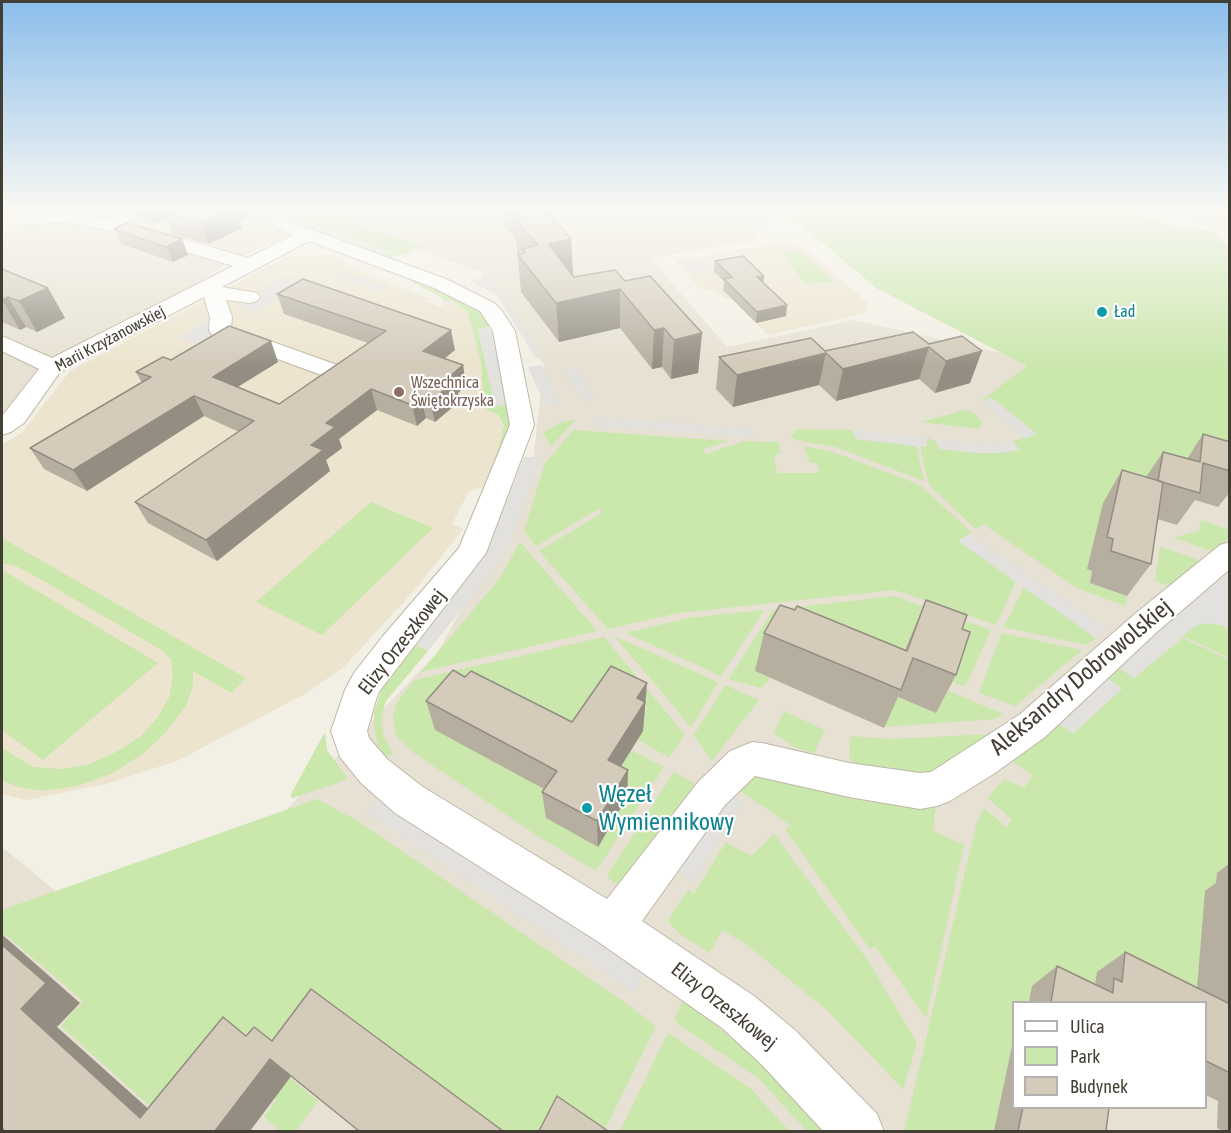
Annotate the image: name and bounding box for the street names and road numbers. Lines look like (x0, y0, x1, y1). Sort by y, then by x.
street label: Marii Krzyżanowskiej (52, 302, 168, 376)
street label: Elizy Orzeszkowej (353, 584, 451, 700)
street label: Aleksandry Dobrowolskiej (984, 593, 1178, 761)
street label: Elizy Orzeszkowej (666, 957, 782, 1055)

